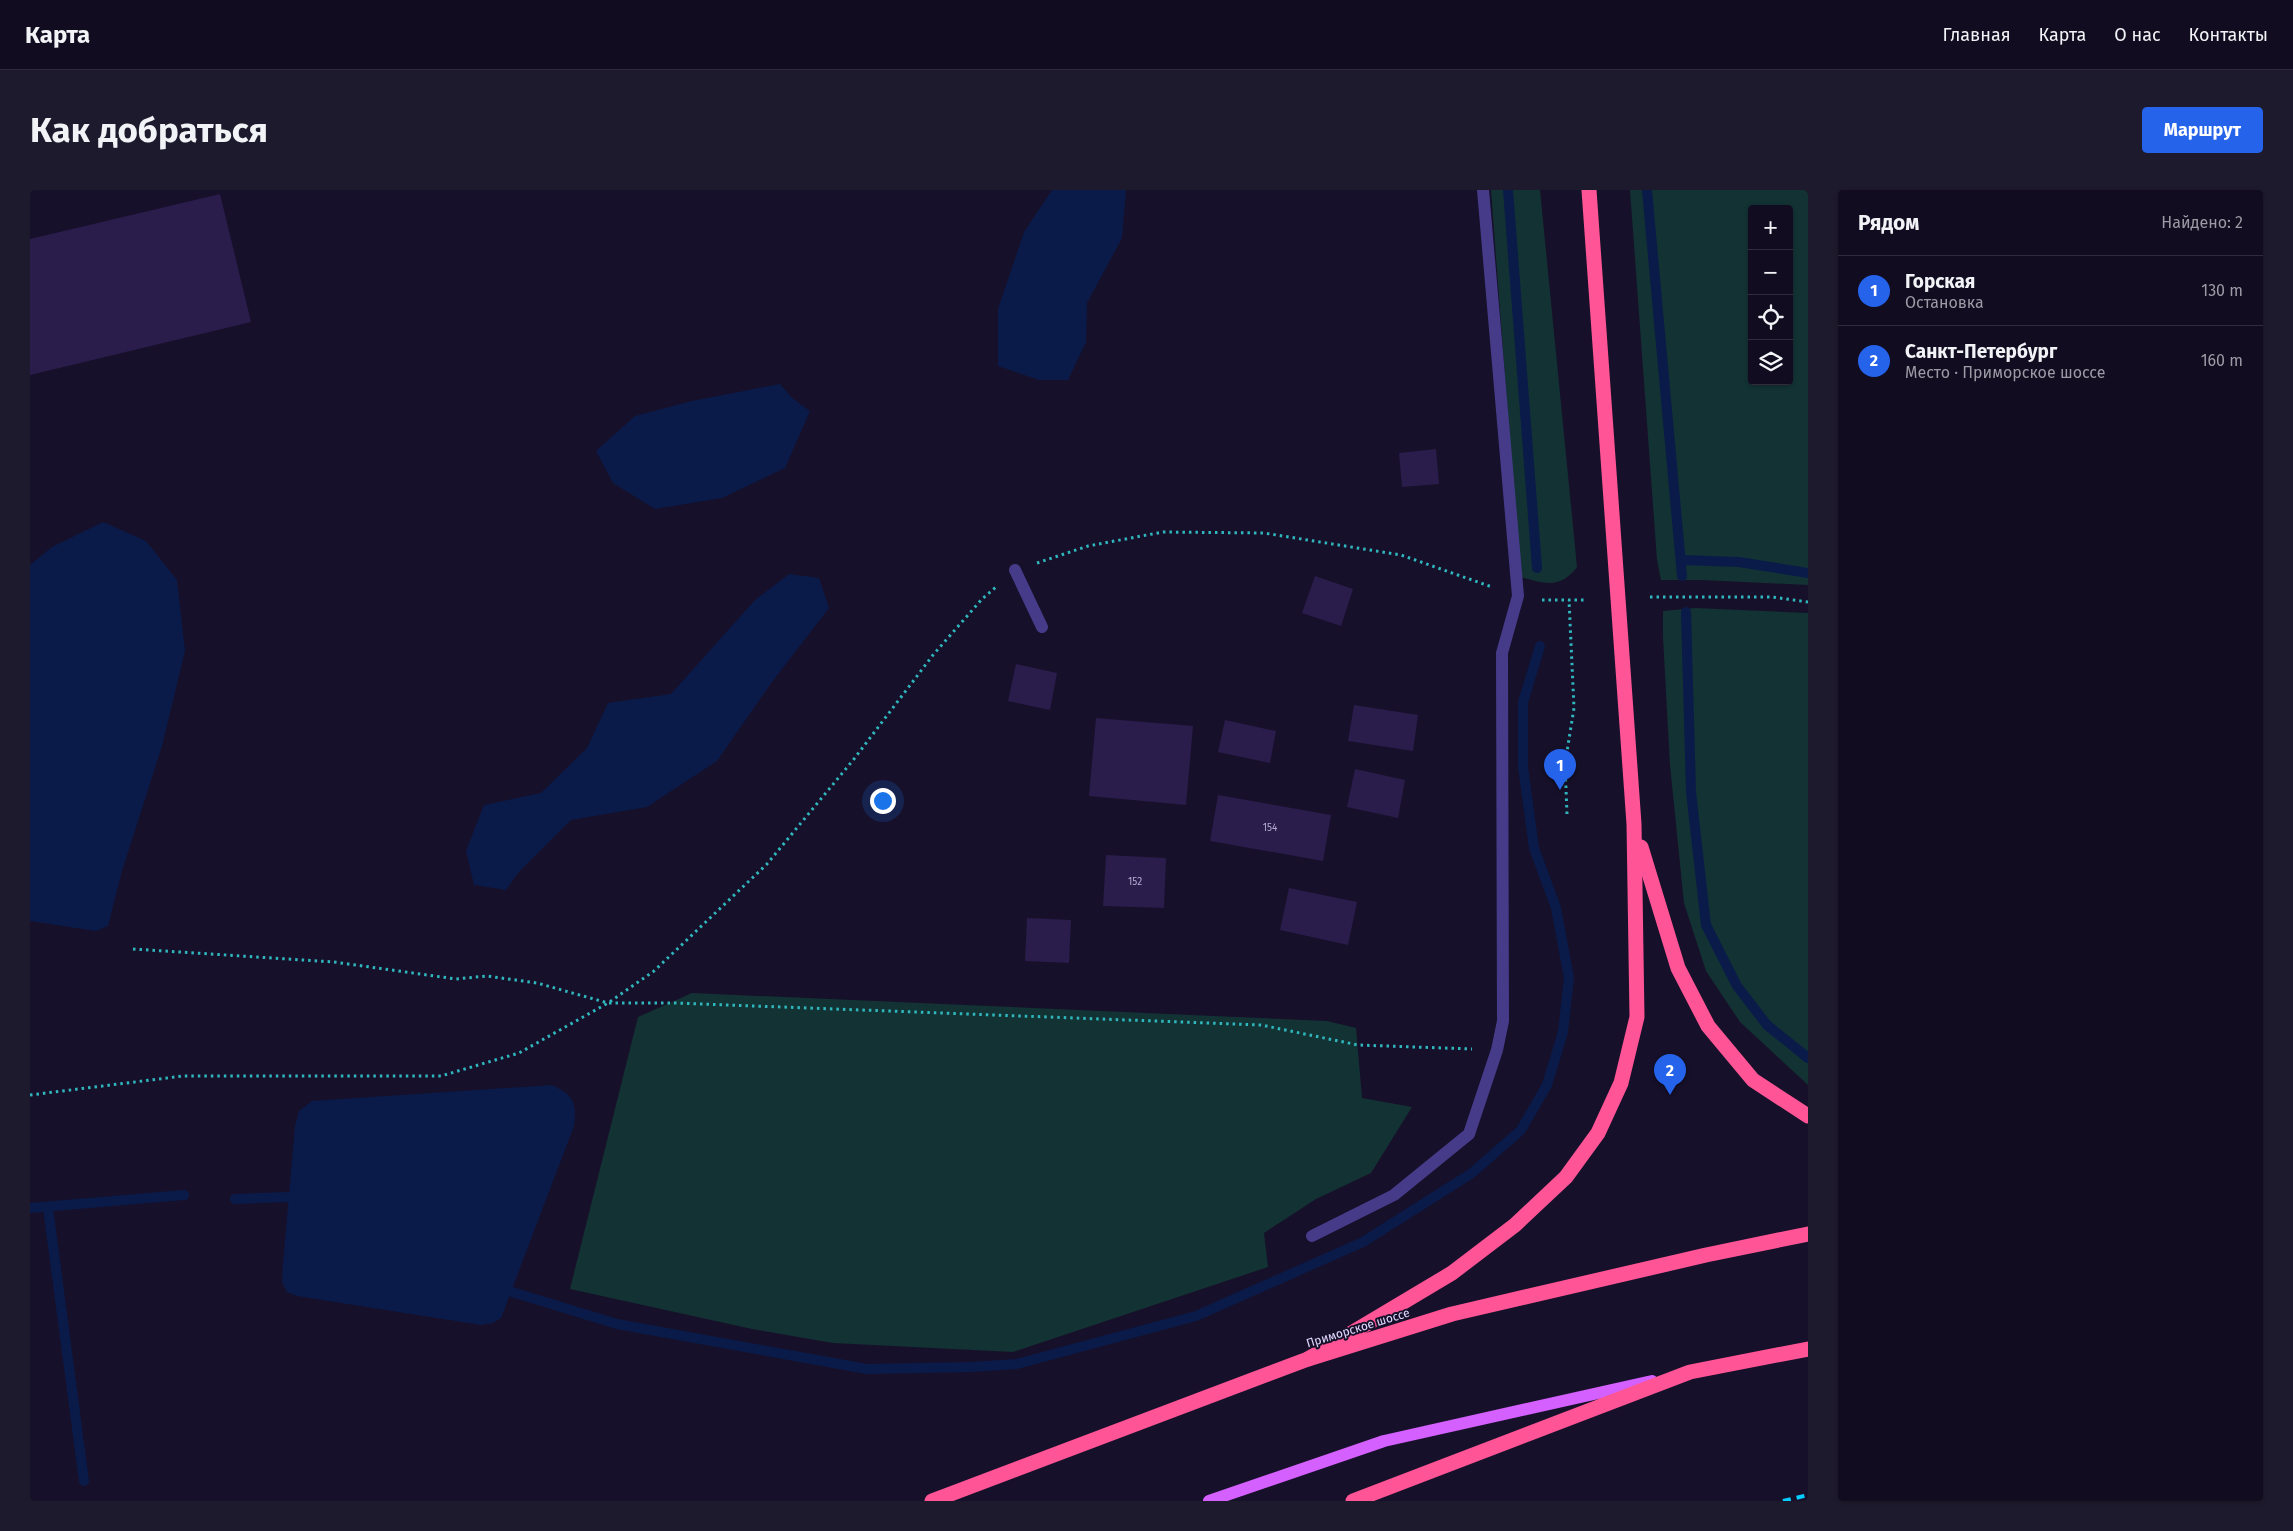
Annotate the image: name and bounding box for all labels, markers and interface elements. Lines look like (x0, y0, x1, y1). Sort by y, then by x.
text: Карта (25, 21, 90, 49)
text: Главная (1943, 24, 2011, 46)
text: Карта (2039, 24, 2086, 46)
text: О нас (2114, 24, 2161, 46)
text: Контакты (2189, 24, 2268, 46)
button: Маршрут (2142, 107, 2263, 153)
text: Как добраться (30, 109, 268, 151)
map controls (1748, 205, 1793, 385)
button: + (1748, 205, 1793, 250)
text: Рядом (1858, 210, 1919, 236)
text: Найдено: 2 (2161, 213, 2243, 232)
button: − (1748, 250, 1793, 295)
text: Горская (1905, 270, 1975, 293)
text: 1 (1870, 281, 1878, 300)
text: 130 m (2201, 281, 2243, 300)
text: Остановка (1905, 293, 1984, 312)
button: locate (1748, 295, 1793, 340)
button: layers (1748, 340, 1793, 385)
text: Санкт-Петербург (1905, 340, 2057, 363)
text: 2 (1870, 351, 1878, 370)
text: 160 m (2201, 351, 2243, 370)
text: Место · Приморское шоссе (1905, 363, 2105, 382)
pin: 1 (1544, 749, 1576, 790)
your location (870, 788, 896, 814)
house number: 154 (1263, 822, 1278, 834)
house number: 152 (1128, 876, 1142, 888)
pin: 2 (1654, 1054, 1686, 1095)
street label: Приморское шоссе (1305, 1306, 1411, 1350)

